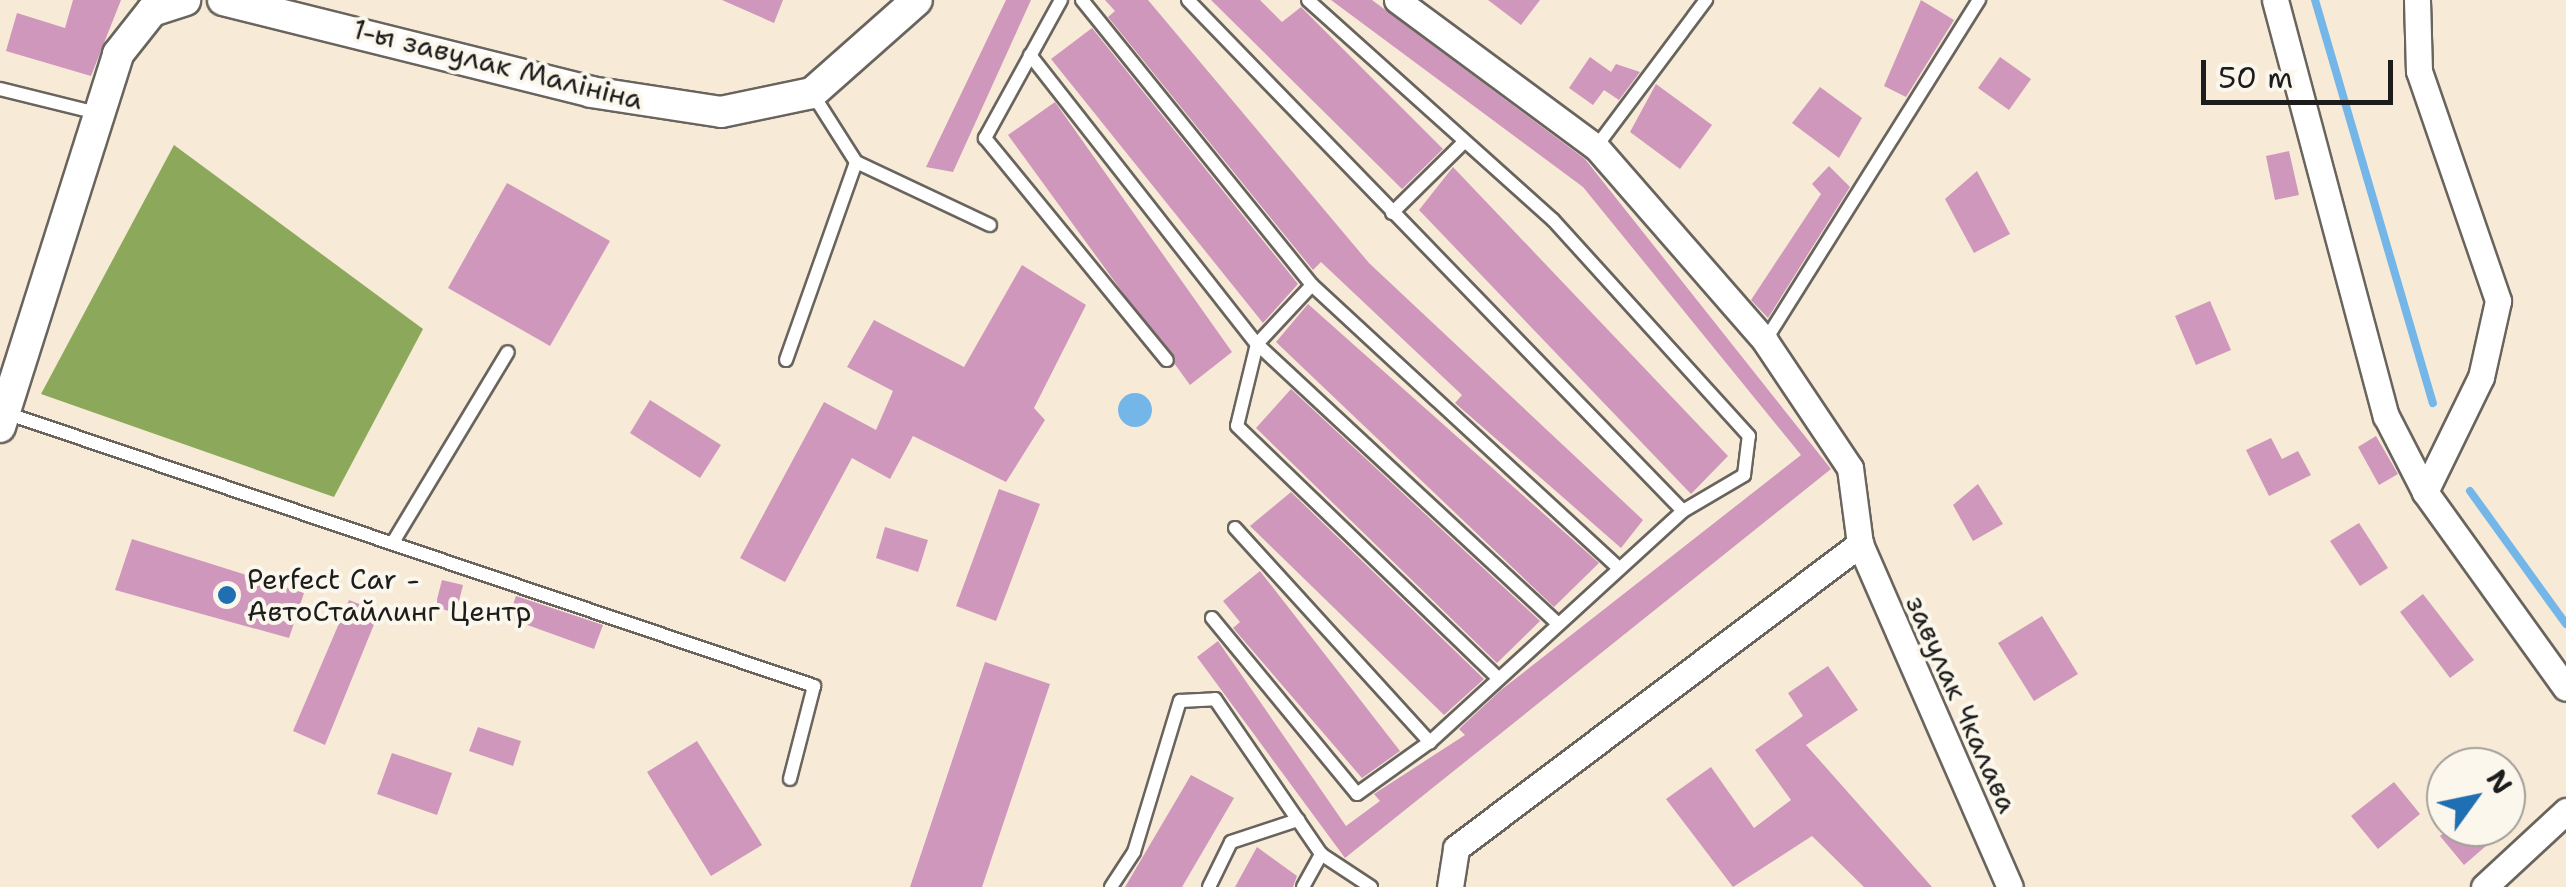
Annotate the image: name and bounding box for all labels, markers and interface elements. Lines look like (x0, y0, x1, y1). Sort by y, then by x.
street label: 1-ы завулак Малініна (349, 12, 647, 116)
scale bar (2206, 40, 2398, 102)
text: 50 m (2218, 57, 2293, 98)
place label: Perfect Car - АвтоСтайлинг Центр (247, 562, 531, 628)
marker: Perfect Car - АвтоСтайлинг Центр (216, 584, 238, 606)
street label: завулак Чкалава (1899, 590, 2025, 818)
north arrow (2426, 747, 2526, 847)
text: N (2478, 762, 2521, 801)

